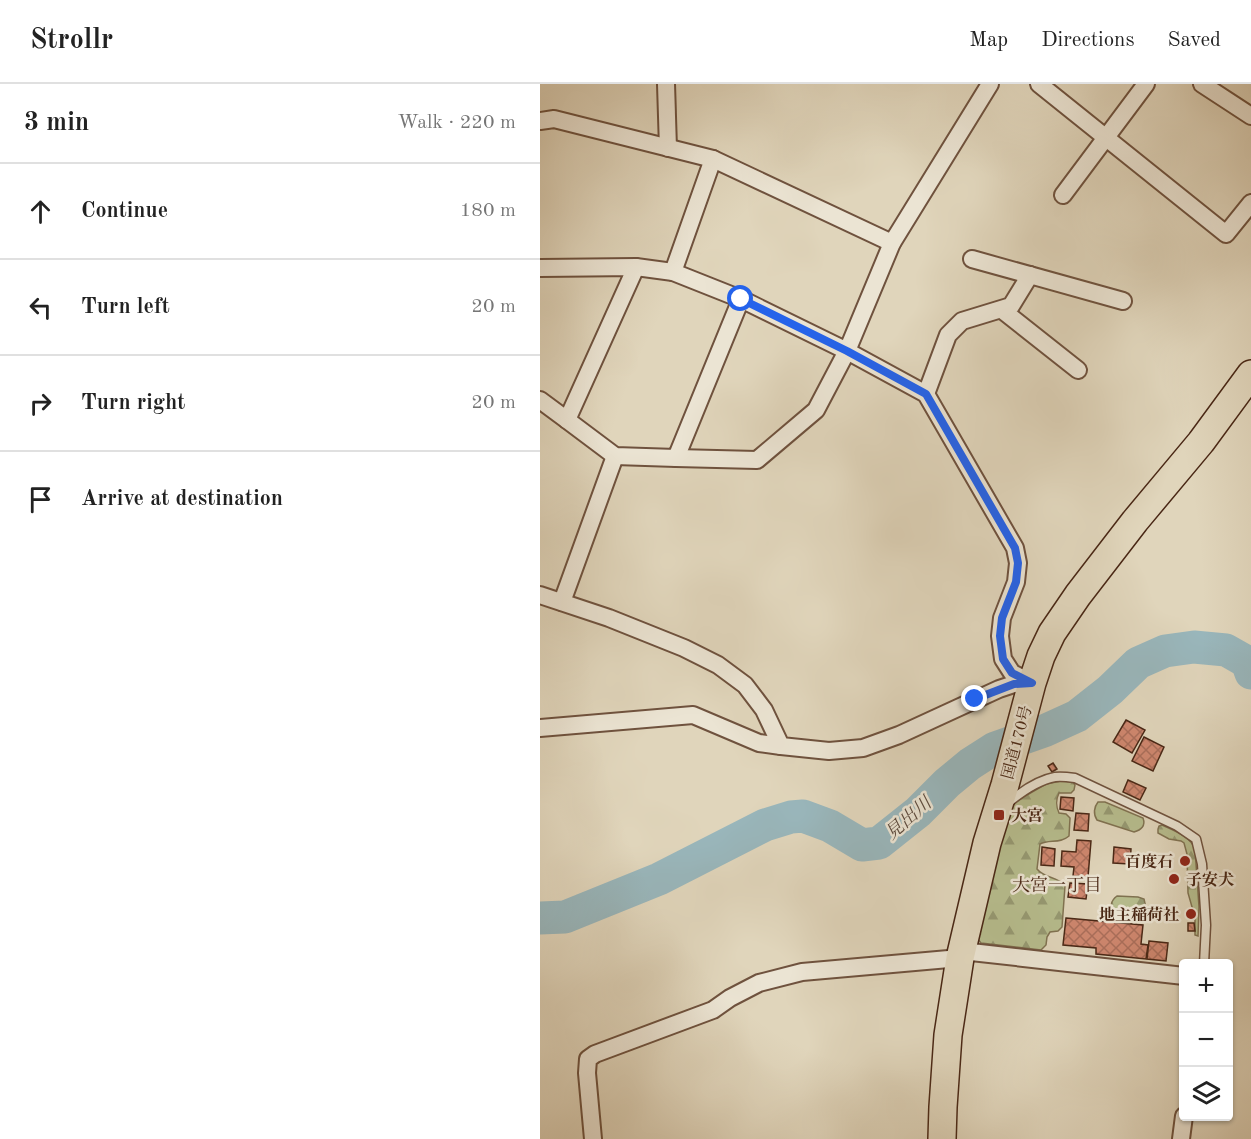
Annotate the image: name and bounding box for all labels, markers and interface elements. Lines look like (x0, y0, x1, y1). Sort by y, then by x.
text: Strollr (30, 27, 113, 55)
text: Map (969, 30, 1008, 51)
text: Directions (1041, 30, 1135, 51)
text: Saved (1168, 30, 1221, 51)
text: 3 min (24, 110, 89, 136)
text: Walk · 220 m (397, 113, 516, 133)
icon: ahead (24, 195, 57, 228)
text: Continue (81, 200, 168, 222)
text: 180 m (460, 201, 516, 221)
route start (727, 285, 753, 311)
icon: left (24, 291, 57, 324)
text: Turn left (81, 296, 170, 318)
text: 20 m (471, 297, 516, 317)
icon: right (24, 387, 57, 420)
text: Turn right (81, 392, 185, 414)
text: 20 m (471, 393, 516, 413)
icon: arrive (24, 483, 57, 516)
text: Arrive at destination (81, 488, 283, 510)
route end (961, 685, 987, 711)
street label: 国道170号 (998, 703, 1035, 781)
water label: 見出川 (882, 792, 936, 843)
place label: 大宮 (1011, 807, 1043, 825)
marker: 大宮 (992, 808, 1006, 822)
place label: 百度石 (1125, 853, 1173, 871)
marker: 百度石 (1178, 854, 1192, 868)
place label: 子安犬 (1186, 871, 1234, 889)
marker: 子安犬 (1167, 872, 1181, 886)
district label: 大宮一丁目 (1012, 875, 1102, 895)
place label: 地主稲荷社 (1099, 906, 1179, 924)
marker: 地主稲荷社 (1184, 907, 1198, 921)
map controls (1179, 959, 1233, 1121)
button: + (1179, 959, 1233, 1013)
button: − (1179, 1013, 1233, 1067)
button: layers (1179, 1067, 1233, 1121)

